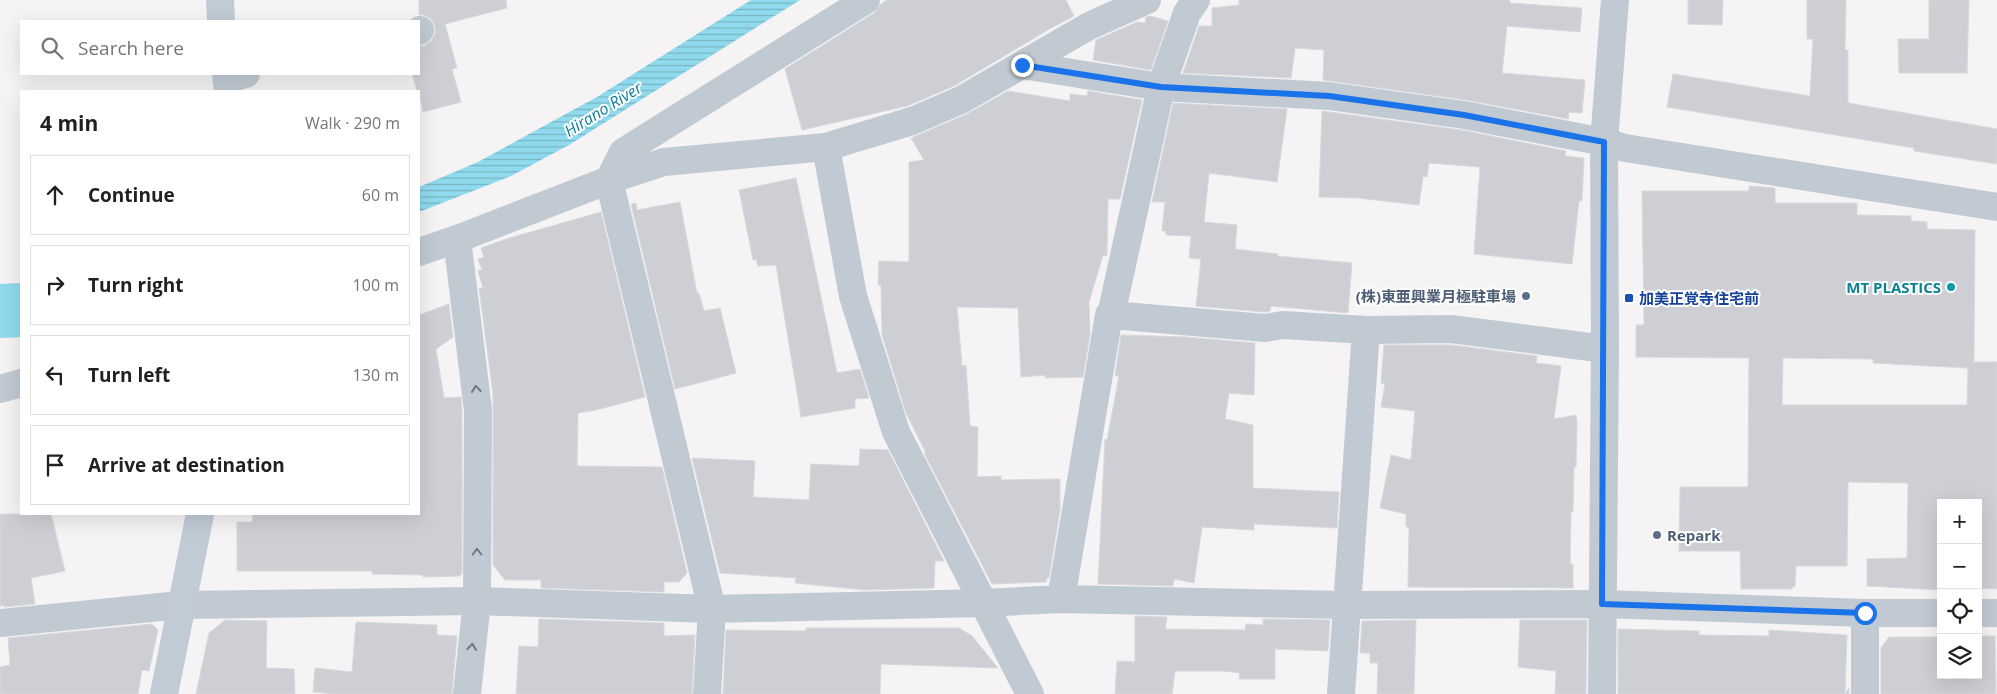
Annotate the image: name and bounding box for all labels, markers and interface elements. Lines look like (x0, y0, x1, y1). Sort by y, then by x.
search box (20, 20, 420, 75)
icon: search (38, 34, 66, 62)
text: Search here (78, 35, 184, 61)
route end (1011, 54, 1034, 77)
water label: Hirano River (560, 76, 647, 142)
text: 4 min (40, 109, 98, 137)
text: Walk · 290 m (305, 112, 400, 134)
icon: ahead (41, 181, 69, 209)
text: Continue (88, 182, 175, 208)
text: 60 m (362, 184, 399, 206)
icon: right (41, 271, 69, 299)
text: Turn right (88, 272, 183, 298)
text: 100 m (353, 274, 399, 296)
place label: MT PLASTICS (1846, 277, 1941, 297)
marker: MT PLASTICS (1945, 281, 1957, 293)
place label: (株)東亜興業月極駐車場 (1356, 286, 1516, 306)
place label: 加美正覚寺住宅前 (1639, 288, 1759, 308)
marker: (株)東亜興業月極駐車場 (1520, 290, 1532, 302)
marker: 加美正覚寺住宅前 (1623, 292, 1635, 304)
icon: left (41, 361, 69, 389)
text: Turn left (88, 362, 170, 388)
text: 130 m (353, 364, 399, 386)
one-way arrow (471, 385, 481, 394)
icon: arrive (41, 451, 69, 479)
text: Arrive at destination (88, 452, 285, 478)
map controls (1937, 499, 1982, 679)
button: + (1937, 499, 1982, 544)
place label: Repark (1667, 525, 1721, 545)
marker: Repark (1651, 529, 1663, 541)
button: − (1937, 544, 1982, 589)
one-way arrow (472, 548, 482, 556)
button: locate (1937, 589, 1982, 634)
route start (1854, 602, 1877, 625)
button: layers (1937, 634, 1982, 679)
one-way arrow (466, 643, 477, 651)

